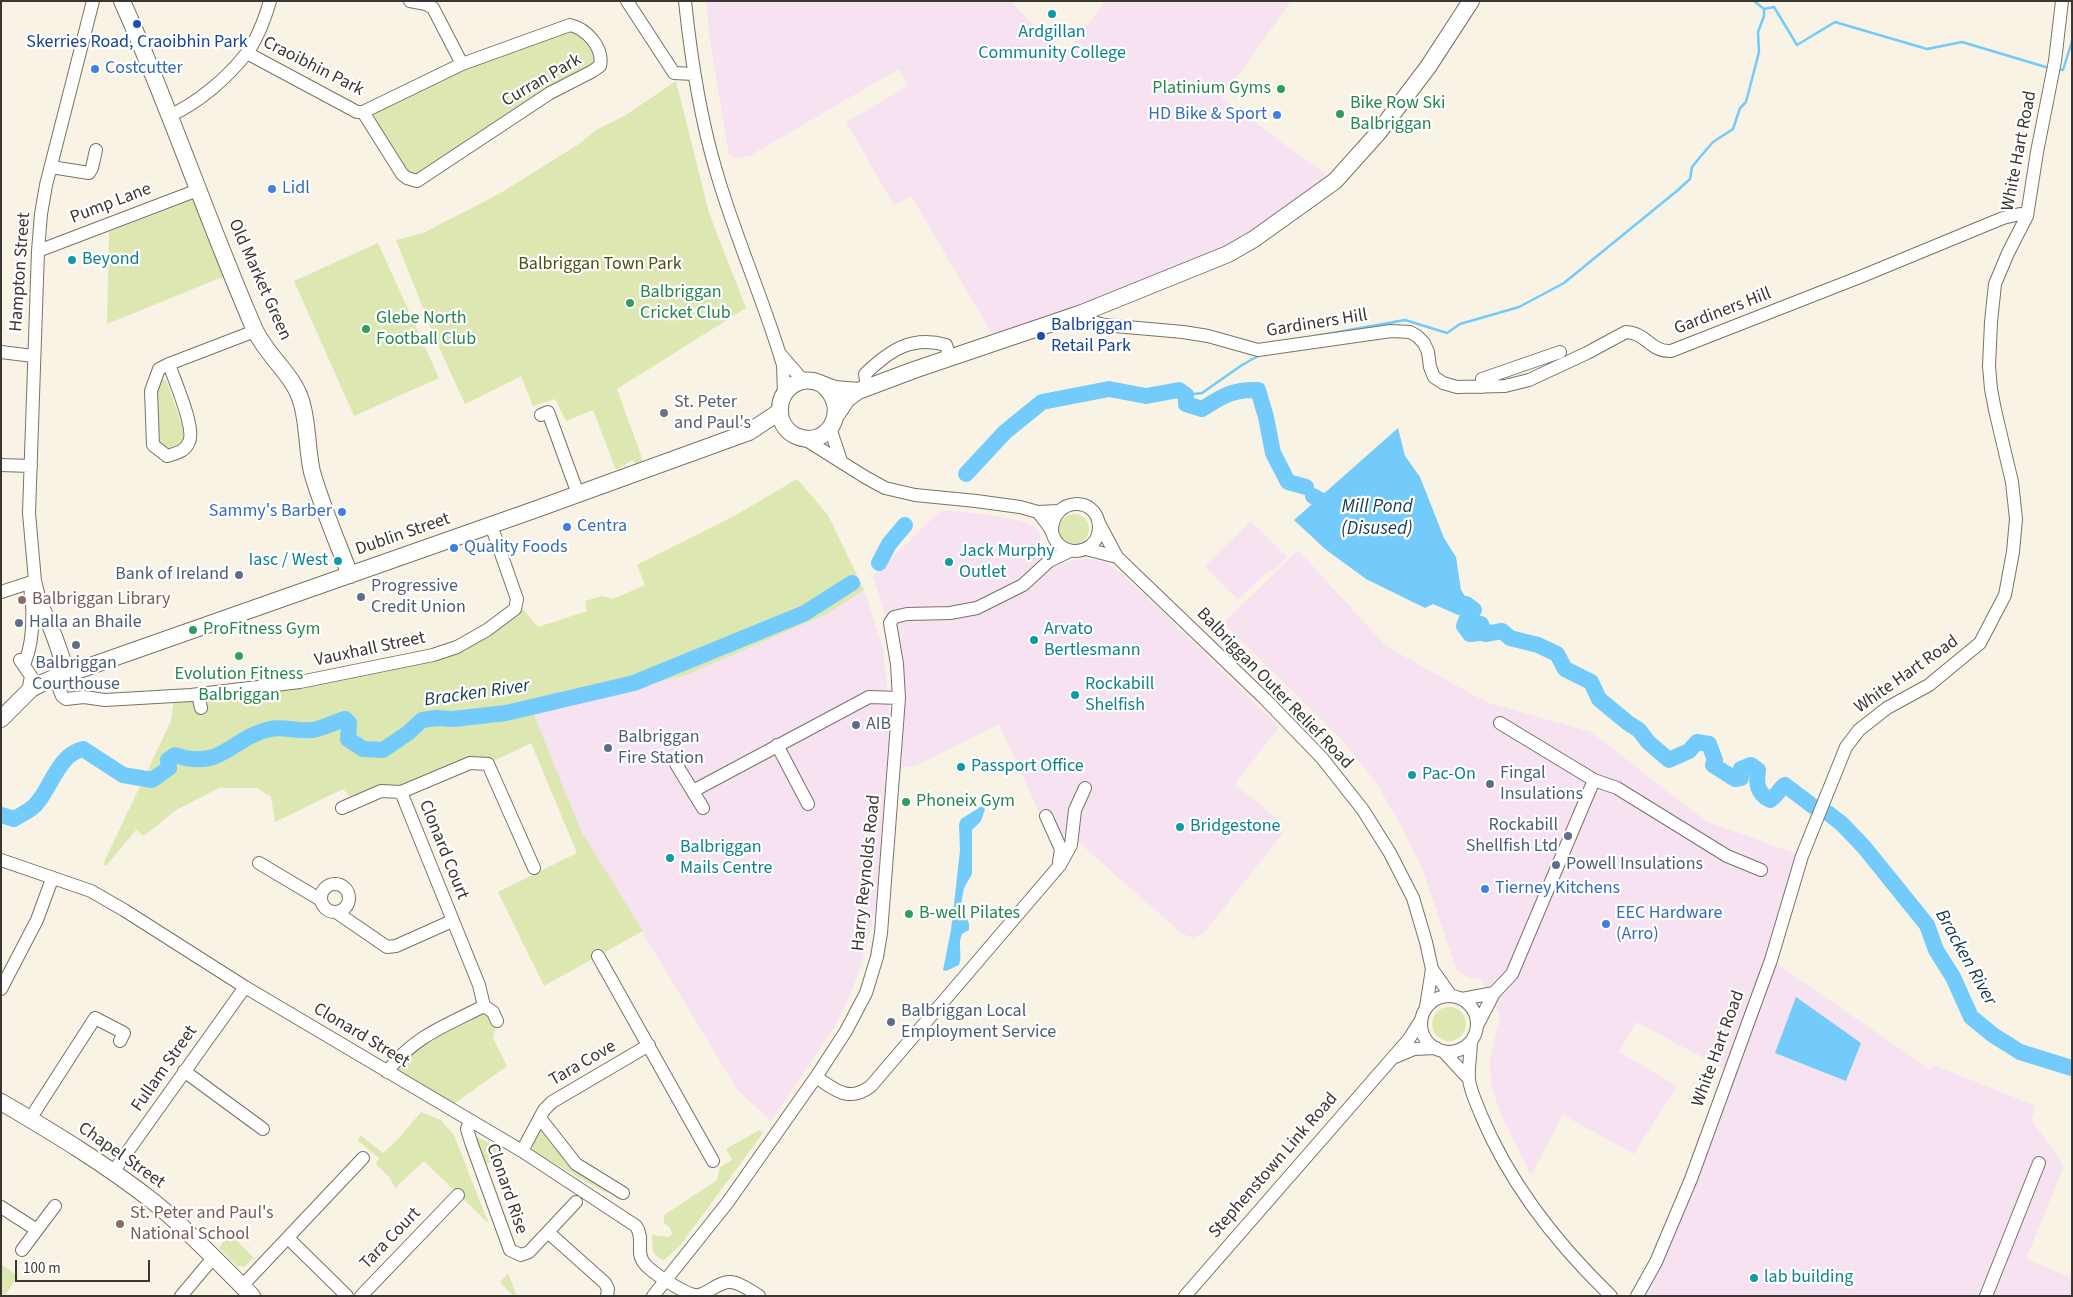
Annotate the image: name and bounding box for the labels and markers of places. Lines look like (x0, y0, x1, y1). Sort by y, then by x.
marker: Ardgillan Community College (1046, 8, 1058, 20)
marker: Skerries Road, Craoibhin Park (131, 18, 143, 30)
place label: Ardgillan Community College (978, 22, 1126, 64)
place label: Skerries Road, Craoibhin Park (26, 32, 248, 54)
place label: Costcutter (105, 58, 183, 80)
marker: Costcutter (89, 63, 101, 75)
place label: Platinium Gyms (1152, 78, 1271, 100)
marker: Platinium Gyms (1275, 83, 1287, 95)
place label: Bike Row Ski Balbriggan (1350, 93, 1445, 136)
place label: HD Bike & Sport (1148, 104, 1267, 126)
marker: Bike Row Ski Balbriggan (1334, 108, 1346, 120)
marker: HD Bike & Sport (1271, 109, 1283, 121)
place label: Lidl (282, 178, 310, 200)
marker: Lidl (266, 183, 278, 195)
place label: Beyond (82, 249, 140, 271)
marker: Beyond (66, 254, 78, 266)
place label: Balbriggan Cricket Club (640, 282, 731, 324)
marker: Balbriggan Cricket Club (624, 297, 636, 309)
place label: Glebe North Football Club (376, 308, 476, 350)
place label: Balbriggan Retail Park (1051, 315, 1133, 358)
marker: Glebe North Football Club (360, 323, 372, 335)
marker: Balbriggan Retail Park (1035, 330, 1047, 342)
place label: St. Peter and Paul's (674, 392, 751, 434)
marker: St. Peter and Paul's (658, 407, 670, 419)
place label: Sammy's Barber (209, 501, 332, 523)
marker: Sammy's Barber (336, 506, 348, 518)
place label: Centra (577, 516, 627, 538)
marker: Centra (561, 521, 573, 533)
place label: Quality Foods (464, 537, 568, 559)
place label: Jack Murphy Outlet (959, 541, 1055, 584)
marker: Quality Foods (448, 542, 460, 554)
place label: Iasc / West (249, 550, 328, 572)
marker: Iasc / West (332, 555, 344, 567)
marker: Jack Murphy Outlet (943, 556, 955, 568)
place label: Bank of Ireland (115, 564, 229, 586)
marker: Bank of Ireland (233, 569, 245, 581)
place label: Progressive Credit Union (371, 576, 466, 618)
place label: Balbriggan Library (32, 589, 170, 611)
marker: Progressive Credit Union (355, 591, 367, 603)
marker: Balbriggan Library (16, 594, 28, 606)
place label: Halla an Bhaile (29, 612, 142, 634)
marker: Halla an Bhaile (13, 617, 25, 629)
place label: ProFitness Gym (203, 619, 320, 641)
place label: Arvato Bertlesmann (1044, 619, 1141, 662)
marker: ProFitness Gym (187, 624, 199, 636)
marker: Arvato Bertlesmann (1028, 634, 1040, 646)
marker: Balbriggan Courthouse (70, 639, 82, 651)
marker: Evolution Fitness Balbriggan (233, 650, 245, 662)
place label: Balbriggan Courthouse (32, 653, 120, 696)
place label: Evolution Fitness Balbriggan (175, 664, 303, 706)
place label: Rockabill Shelfish (1085, 674, 1154, 716)
marker: Rockabill Shelfish (1069, 689, 1081, 701)
place label: AIB (866, 714, 891, 736)
marker: AIB (850, 719, 862, 731)
place label: Balbriggan Fire Station (618, 727, 704, 770)
marker: Balbriggan Fire Station (602, 742, 614, 754)
place label: Passport Office (971, 756, 1084, 778)
marker: Passport Office (955, 761, 967, 773)
place label: Fingal Insulations (1500, 763, 1583, 806)
place label: Pac-On (1422, 764, 1476, 786)
marker: Pac-On (1406, 769, 1418, 781)
marker: Fingal Insulations (1484, 778, 1496, 790)
place label: Phoneix Gym (916, 791, 1015, 813)
marker: Phoneix Gym (900, 796, 912, 808)
place label: Rockabill Shellfish Ltd (1466, 815, 1558, 858)
place label: Bridgestone (1190, 816, 1281, 838)
marker: Bridgestone (1174, 821, 1186, 833)
marker: Rockabill Shellfish Ltd (1562, 830, 1574, 842)
place label: Balbriggan Mails Centre (680, 837, 772, 880)
marker: Balbriggan Mails Centre (664, 852, 676, 864)
place label: Powell Insulations (1566, 854, 1703, 876)
marker: Powell Insulations (1550, 859, 1562, 871)
place label: Tierney Kitchens (1495, 878, 1620, 900)
marker: Tierney Kitchens (1479, 883, 1491, 895)
place label: B-well Pilates (919, 903, 1020, 925)
place label: EEC Hardware (Arro) (1616, 903, 1723, 946)
marker: B-well Pilates (903, 908, 915, 920)
marker: EEC Hardware (Arro) (1600, 918, 1612, 930)
place label: Balbriggan Local Employment Service (901, 1001, 1056, 1044)
marker: Balbriggan Local Employment Service (885, 1016, 897, 1028)
place label: St. Peter and Paul's National School (130, 1203, 274, 1246)
marker: St. Peter and Paul's National School (114, 1218, 126, 1230)
place label: lab building (1764, 1267, 1853, 1289)
marker: lab building (1748, 1272, 1760, 1284)

